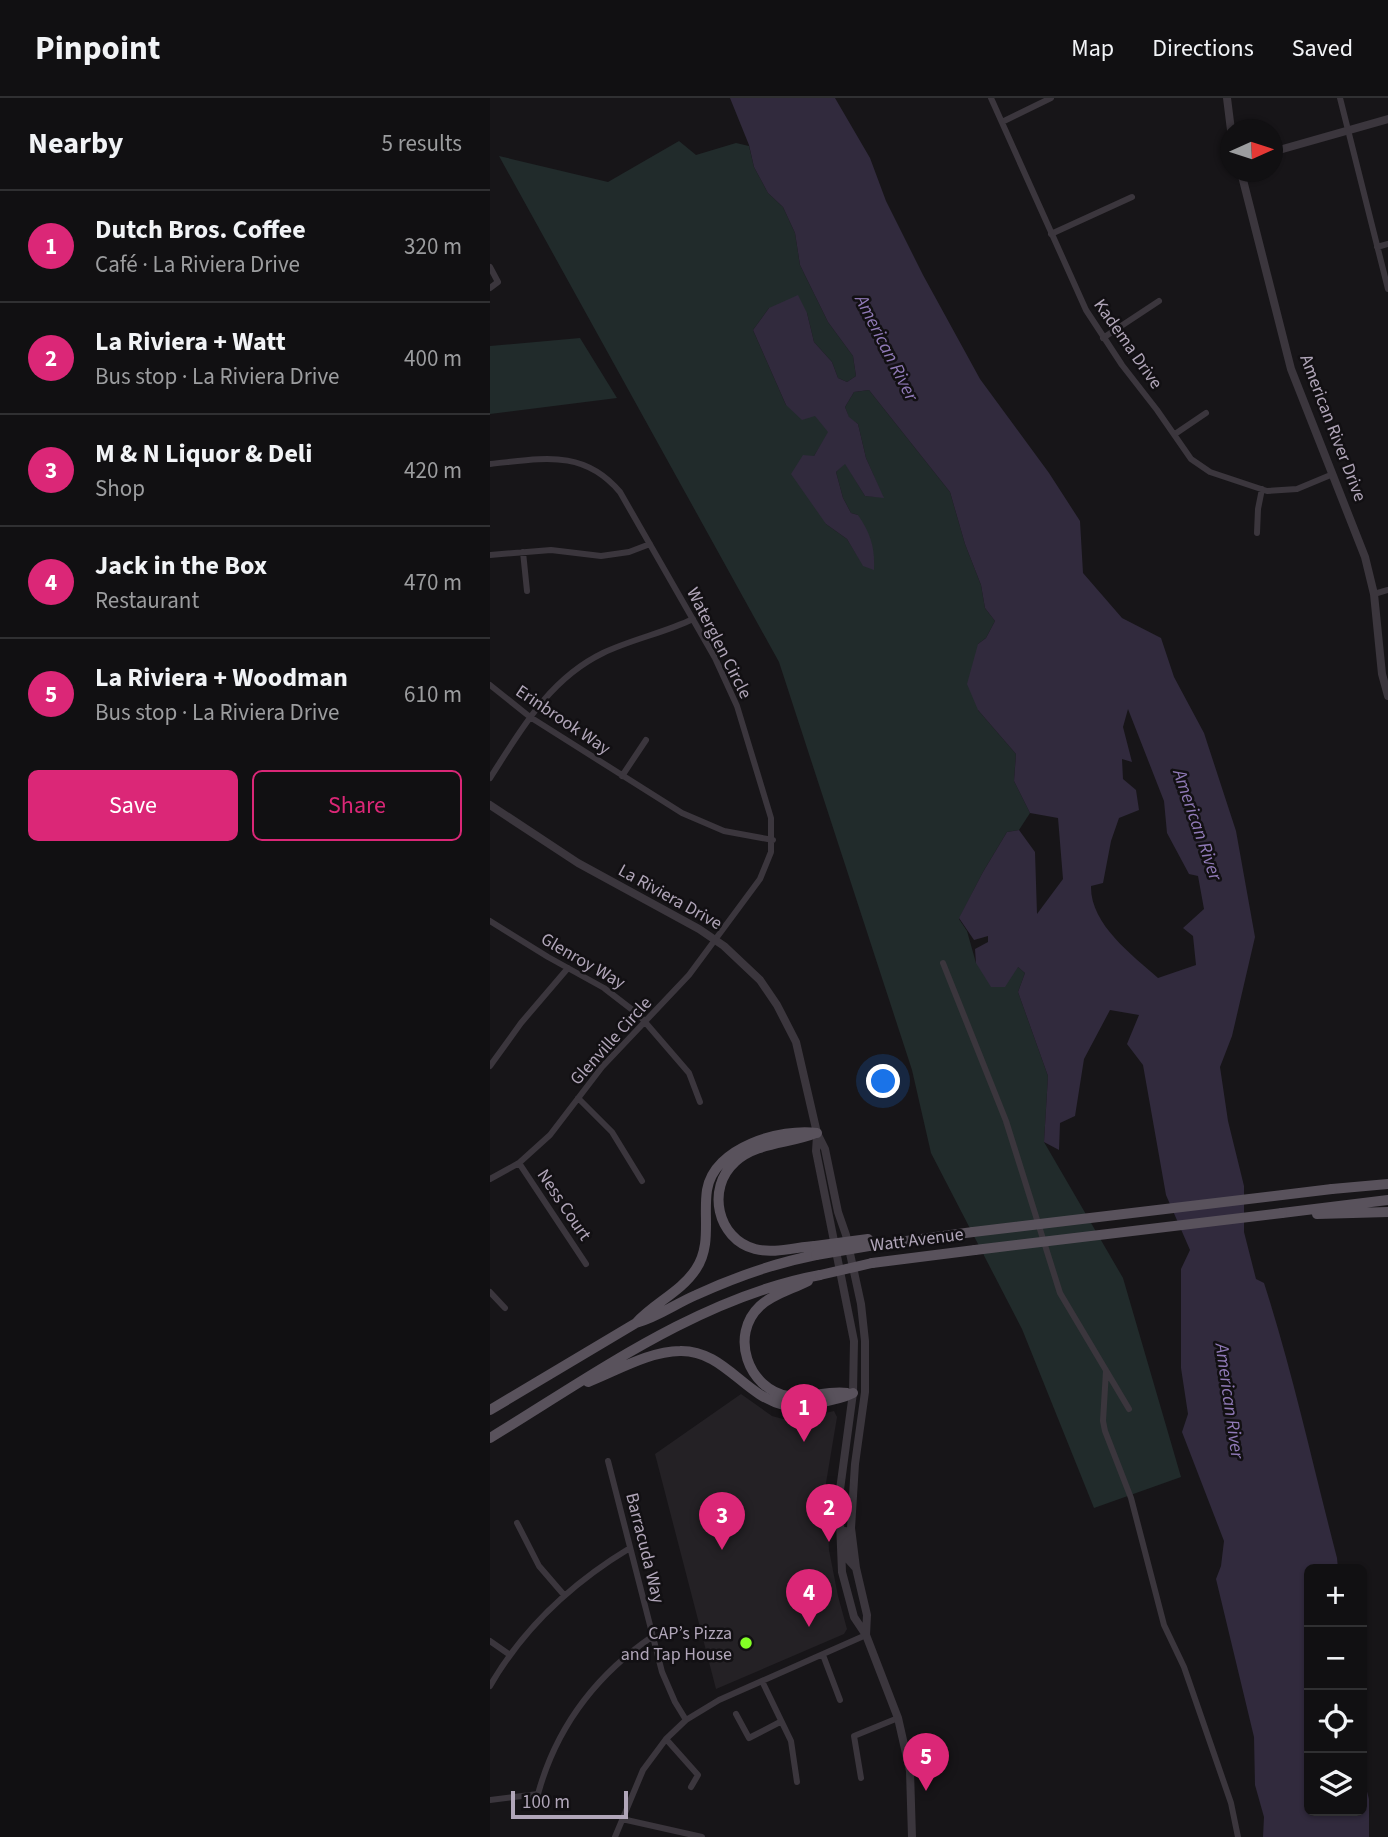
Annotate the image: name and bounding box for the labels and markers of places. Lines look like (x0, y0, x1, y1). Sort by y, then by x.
pin: 1 (781, 1384, 827, 1442)
pin: 2 (806, 1484, 852, 1542)
pin: 3 (699, 1492, 745, 1550)
pin: 4 (786, 1569, 832, 1627)
place label: CAP’s Pizza and Tap House (621, 1621, 732, 1667)
marker: CAP’s Pizza and Tap House (738, 1635, 754, 1651)
pin: 5 (903, 1733, 949, 1791)

